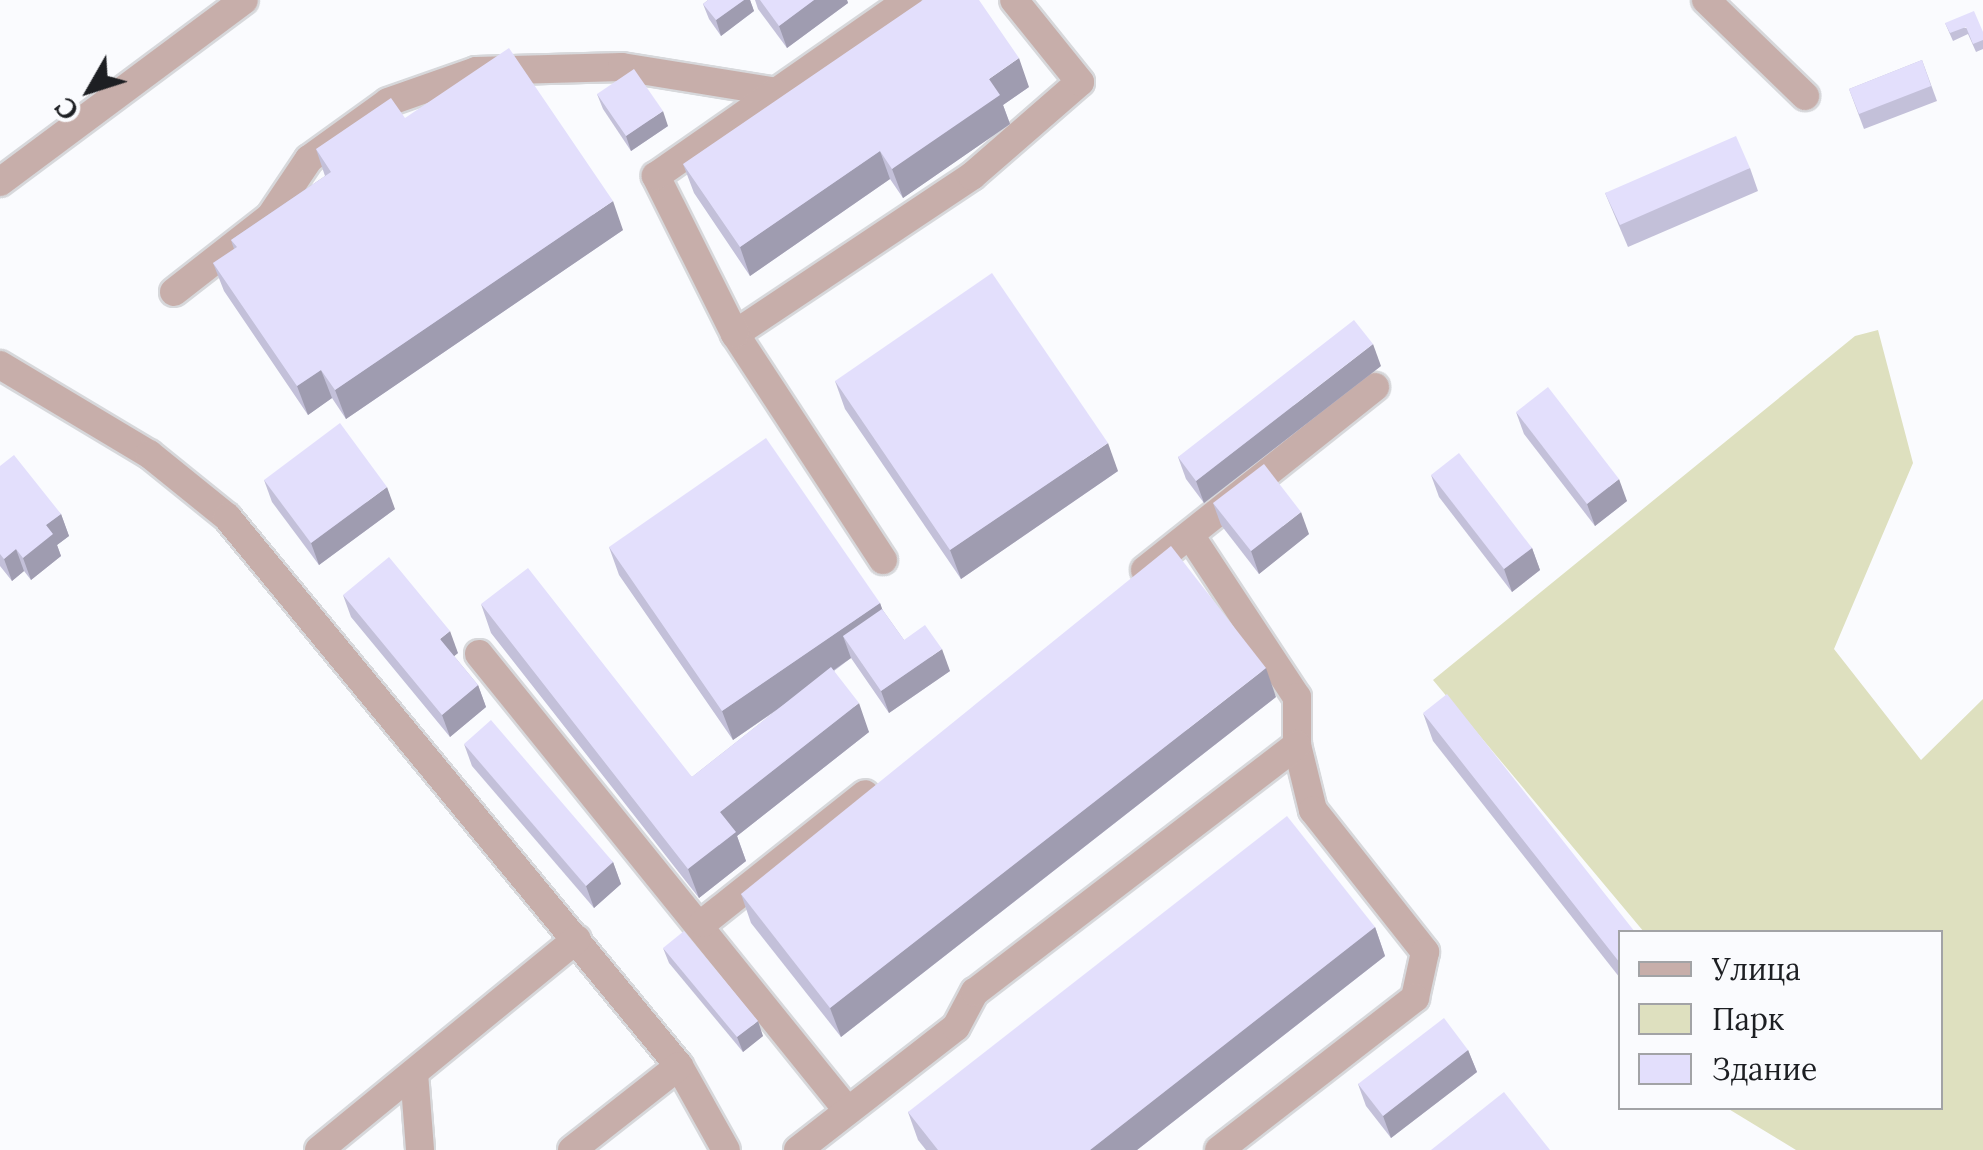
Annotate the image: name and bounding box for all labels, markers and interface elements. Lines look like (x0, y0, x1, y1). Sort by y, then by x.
north arrow (40, 40, 140, 140)
text: С (47, 90, 87, 128)
legend (1618, 930, 1943, 1110)
text: Улица (1712, 950, 1801, 988)
text: Парк (1712, 1000, 1784, 1038)
text: Здание (1712, 1050, 1817, 1088)

